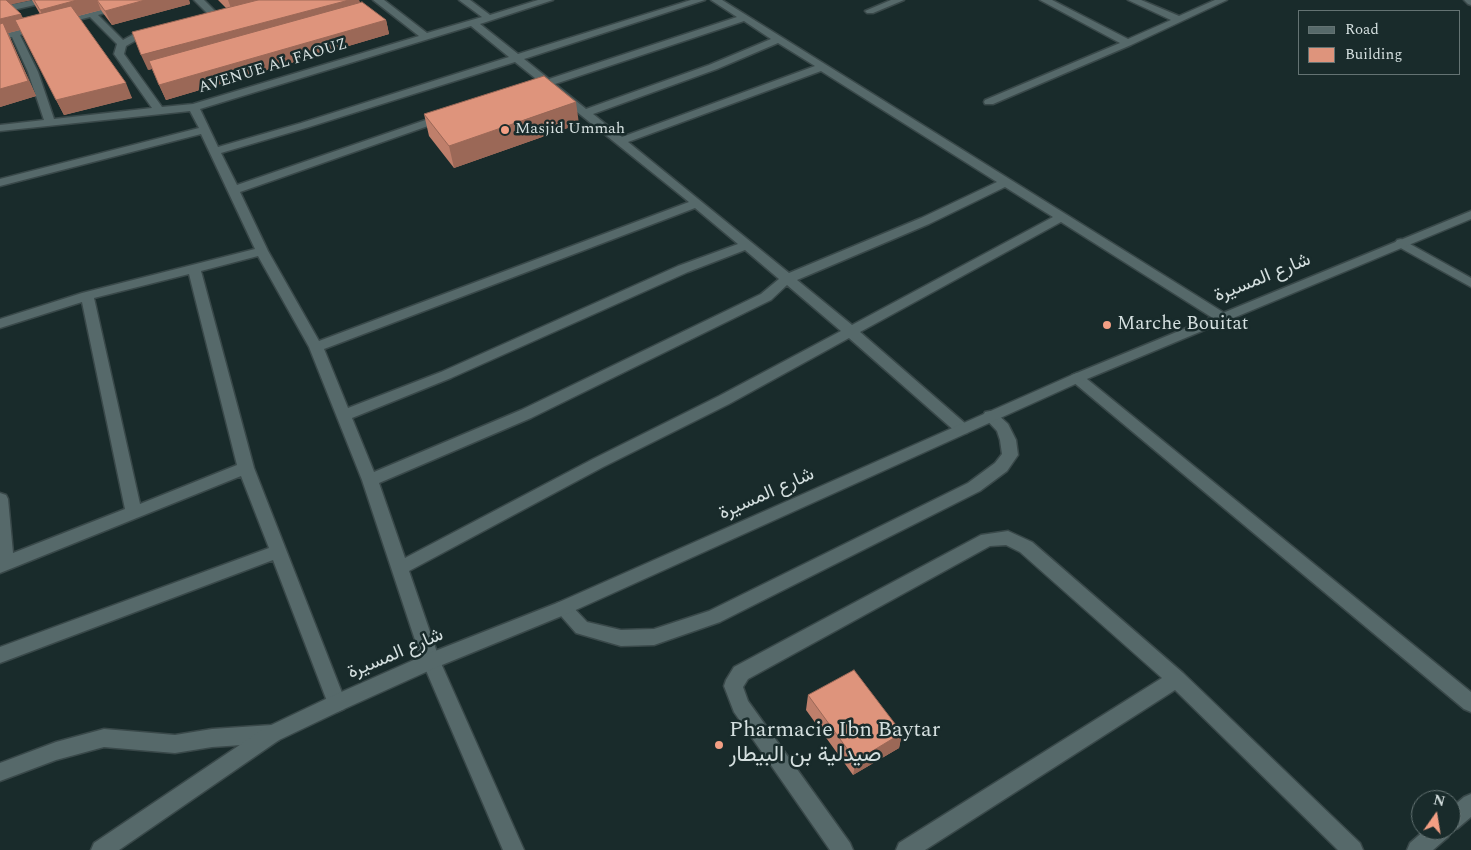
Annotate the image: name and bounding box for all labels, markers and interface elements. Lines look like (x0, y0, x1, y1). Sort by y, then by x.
legend (1298, 10, 1461, 75)
text: Road (1345, 18, 1379, 41)
street label: AVENUE AL FAOUZ (196, 35, 350, 99)
text: Building (1345, 43, 1402, 66)
place label: Masjid Ummah (515, 120, 625, 140)
marker: Masjid Ummah (499, 124, 511, 136)
street label: شارع المسيرة (1211, 249, 1315, 309)
place label: Marche Bouitat (1117, 314, 1248, 336)
marker: Marche Bouitat (1101, 319, 1113, 331)
street label: شارع المسيرة (716, 464, 818, 526)
street label: شارع المسيرة (345, 625, 447, 685)
place label: Pharmacie Ibn Baytar صيدلية بن البيطار (729, 719, 941, 770)
marker: Pharmacie Ibn Baytar صيدلية بن البيطار (713, 739, 725, 751)
text: N (1431, 789, 1447, 812)
north arrow (1411, 790, 1461, 840)

